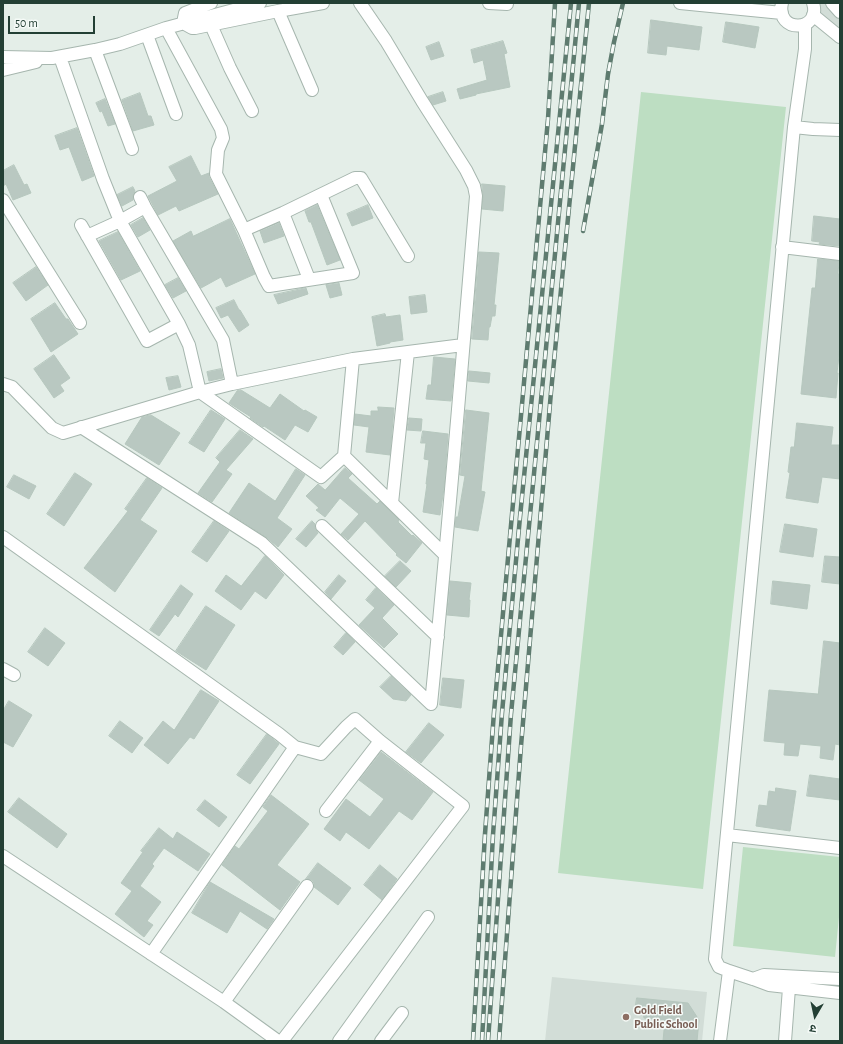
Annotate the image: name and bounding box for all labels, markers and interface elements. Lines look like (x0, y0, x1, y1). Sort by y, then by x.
scale bar (10, 8, 97, 34)
text: 50 m (15, 17, 38, 29)
north arrow (795, 996, 835, 1036)
place label: Gold Field Public School (634, 1003, 698, 1031)
marker: Gold Field Public School (621, 1012, 631, 1022)
text: उ (809, 1022, 817, 1034)

